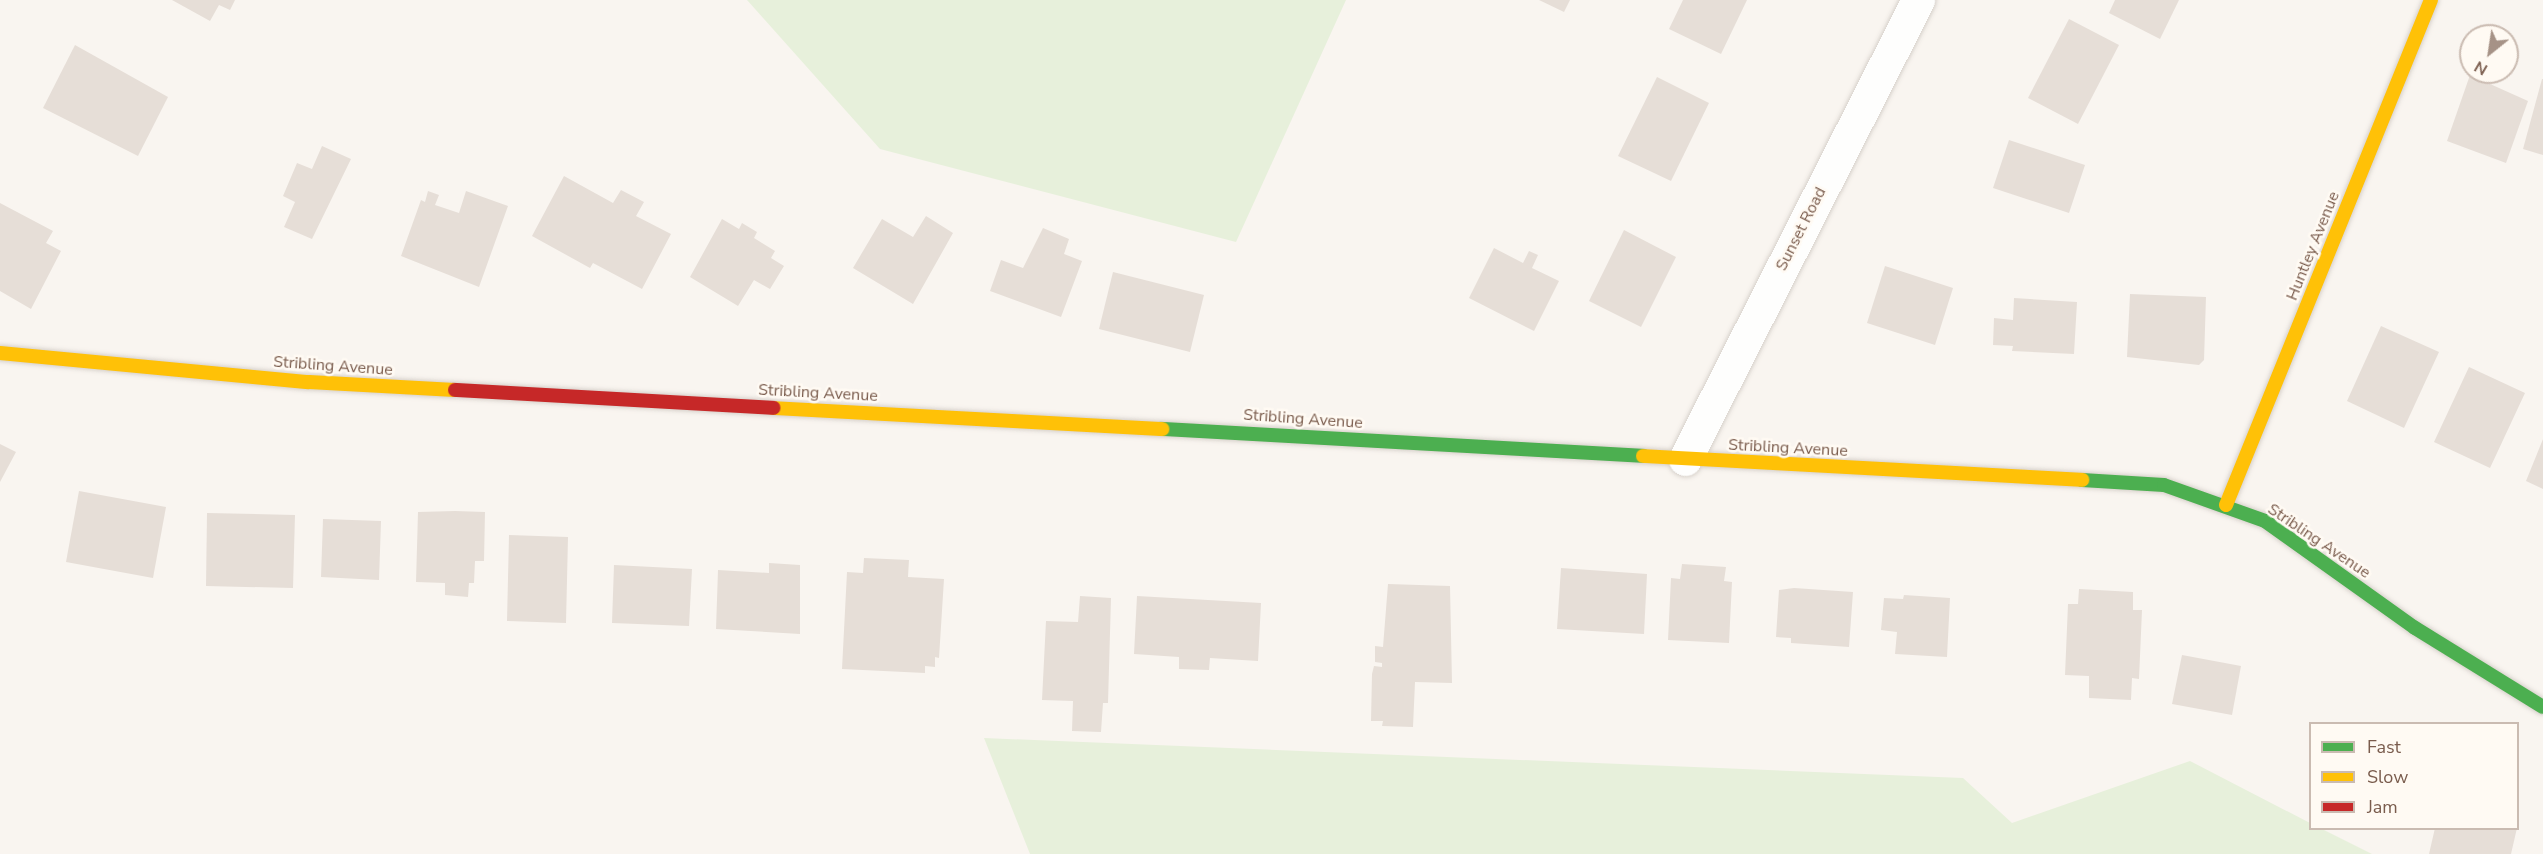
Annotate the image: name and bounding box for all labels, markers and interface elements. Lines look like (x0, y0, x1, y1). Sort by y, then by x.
north arrow (2459, 24, 2519, 84)
text: N (2470, 55, 2492, 80)
street label: Sunset Road (1772, 184, 1830, 274)
street label: Huntley Avenue (2282, 189, 2344, 303)
street label: Stribling Avenue (273, 352, 393, 380)
street label: Stribling Avenue (758, 380, 878, 406)
street label: Stribling Avenue (1243, 405, 1363, 433)
street label: Stribling Avenue (1728, 435, 1848, 461)
street label: Stribling Avenue (2264, 500, 2374, 582)
legend (2309, 722, 2519, 830)
text: Fast (2367, 735, 2401, 759)
text: Slow (2367, 765, 2408, 789)
text: Jam (2367, 795, 2398, 819)

